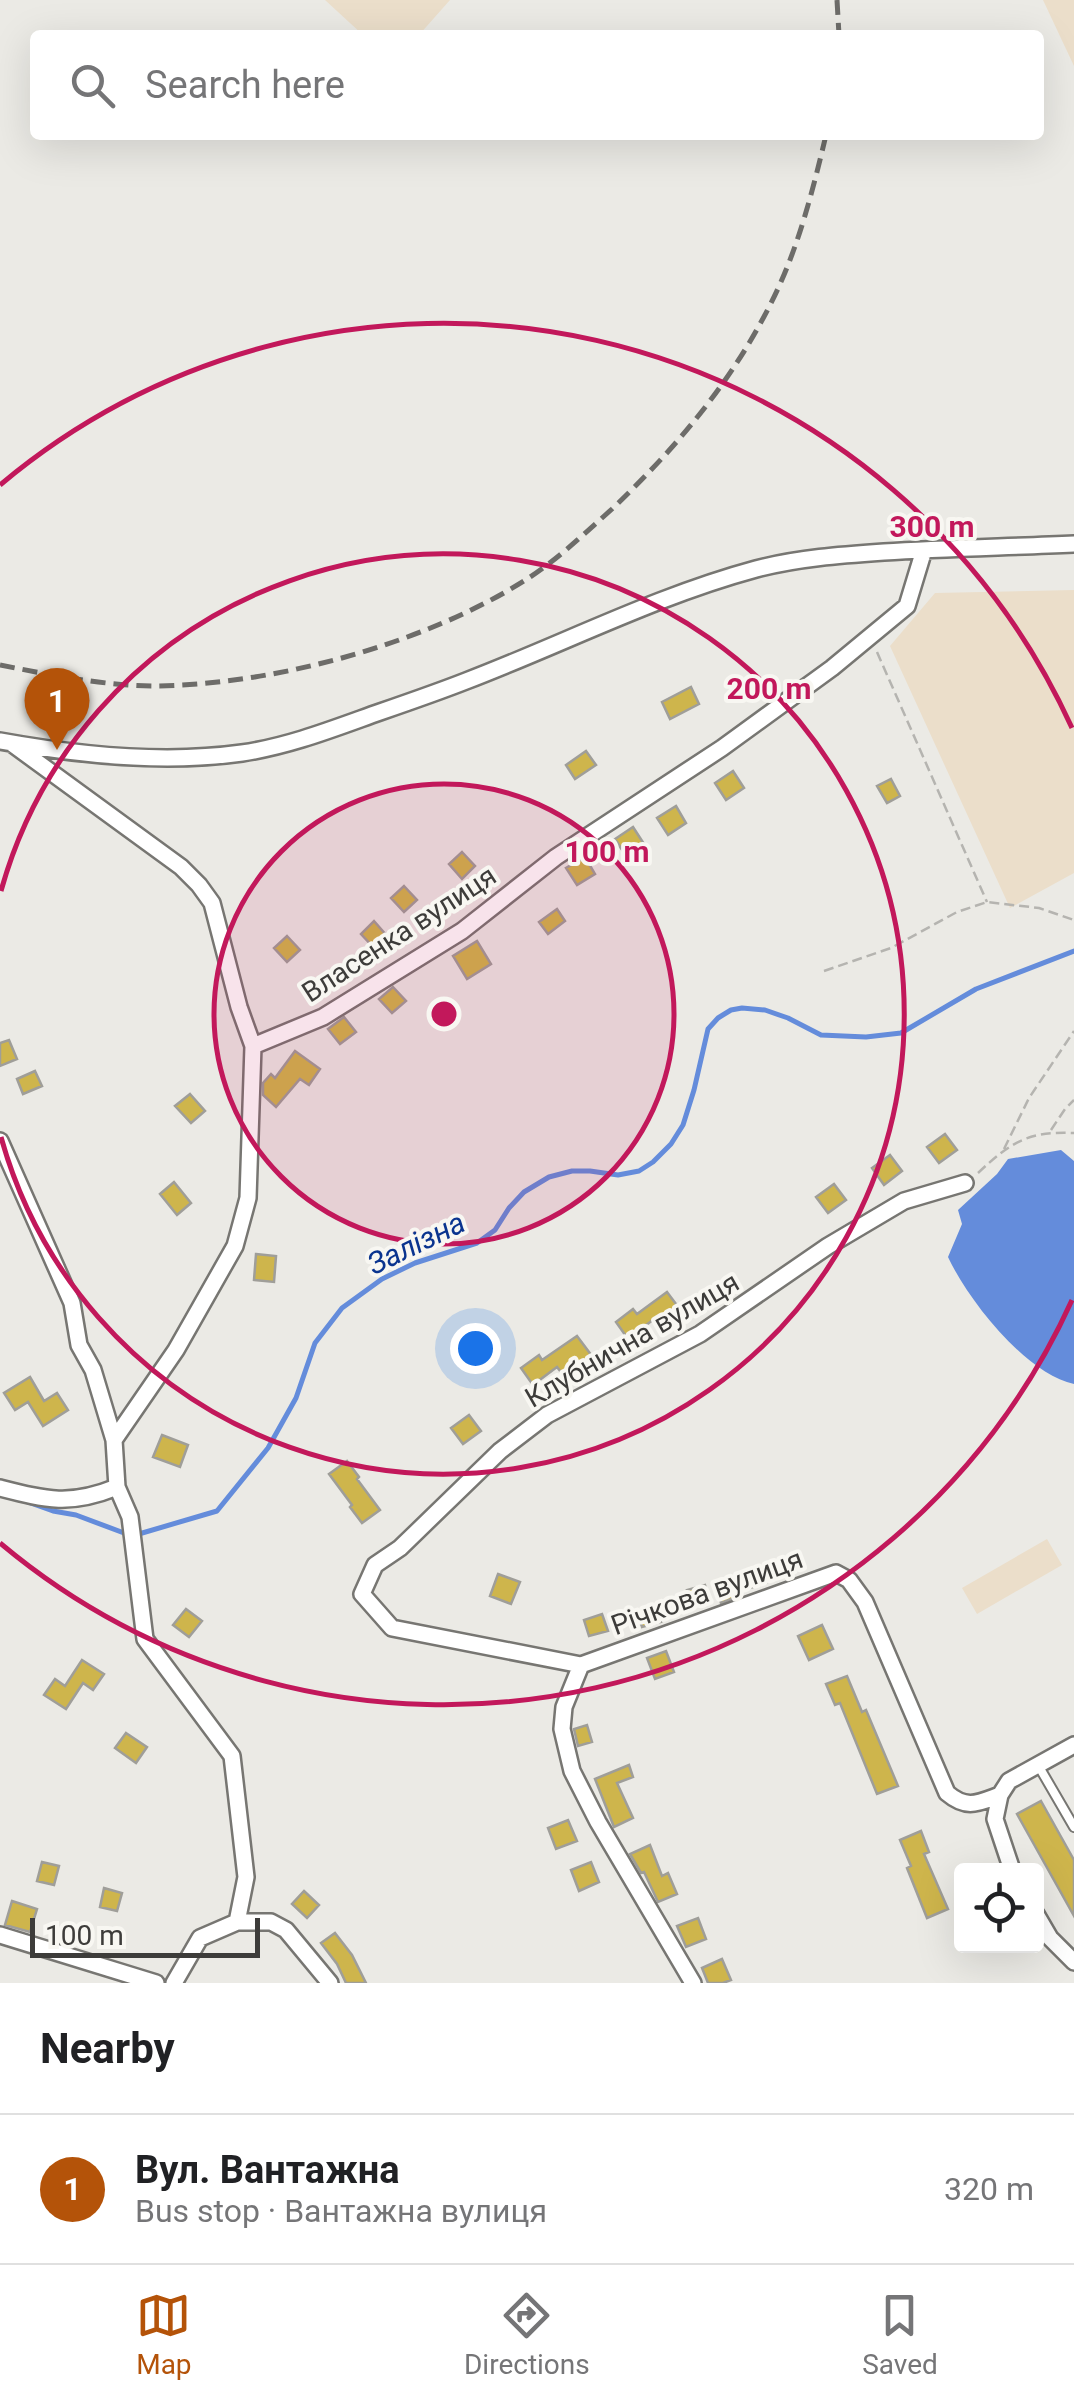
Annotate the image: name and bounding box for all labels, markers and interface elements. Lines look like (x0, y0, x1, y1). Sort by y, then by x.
search box (30, 30, 1044, 140)
icon: search (65, 58, 120, 113)
text: Search here (145, 63, 345, 107)
text: 300 m (889, 509, 975, 544)
pin: 1 (24, 668, 90, 750)
text: 200 m (726, 671, 812, 706)
text: 100 m (564, 834, 650, 869)
street label: Власенка вулиця (296, 859, 502, 1009)
centre of rings (426, 996, 462, 1032)
water label: Залізна (361, 1204, 471, 1282)
street label: Клубнична вулиця (519, 1265, 745, 1415)
your location (450, 1323, 501, 1374)
street label: Річкова вулиця (607, 1542, 807, 1642)
map controls (954, 1863, 1044, 1953)
button: locate (954, 1863, 1044, 1953)
scale bar (30, 1913, 260, 1958)
text: 100 m (45, 1919, 124, 1952)
text: Nearby (40, 2024, 175, 2073)
text: Вул. Вантажна (135, 2148, 400, 2192)
text: 1 (63, 2170, 82, 2208)
text: 320 m (944, 2170, 1034, 2208)
text: Bus stop · Вантажна вулиця (135, 2192, 547, 2230)
tab: Map (136, 2288, 192, 2381)
tab: Directions (464, 2288, 590, 2381)
tab: Saved (862, 2288, 938, 2381)

